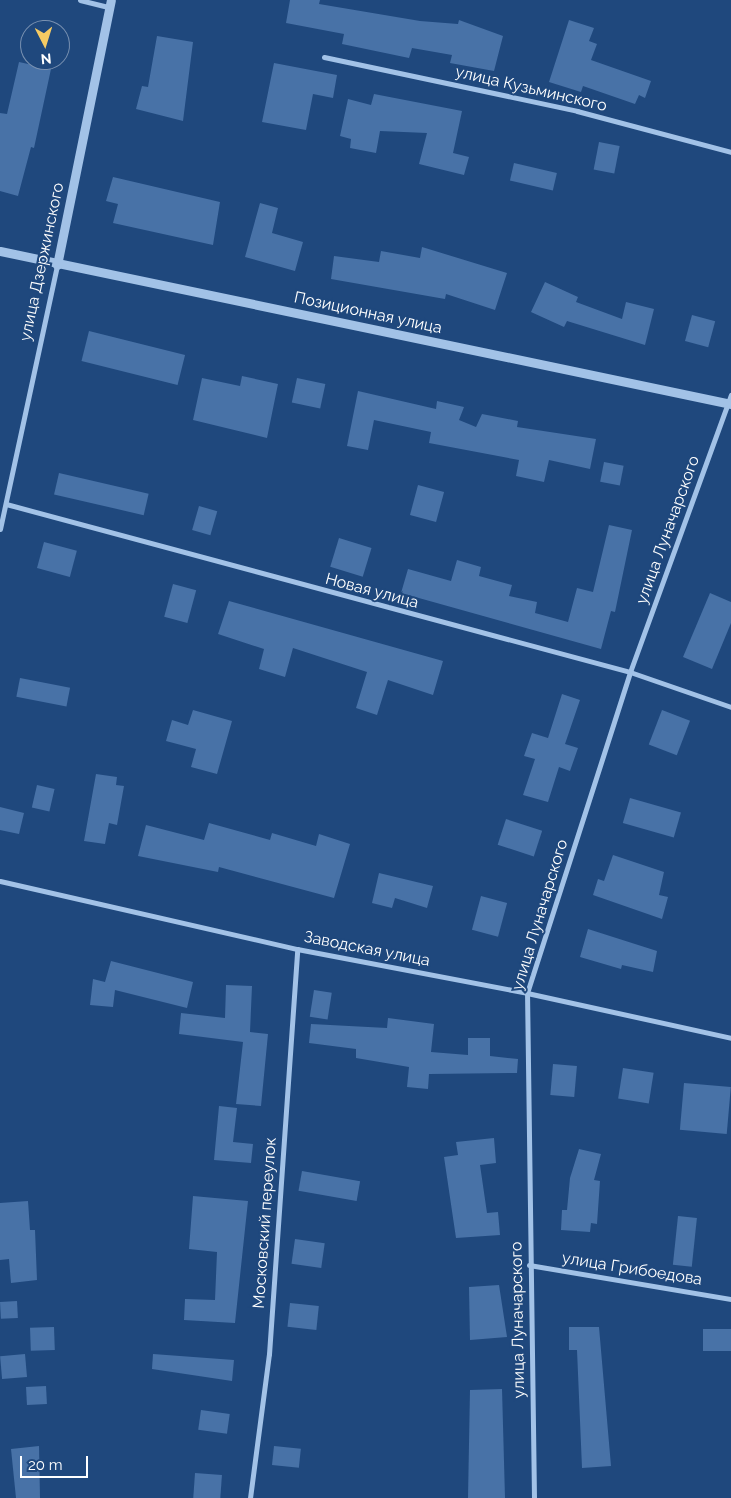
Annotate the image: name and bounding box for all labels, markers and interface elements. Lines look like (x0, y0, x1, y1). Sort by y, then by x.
north arrow (20, 20, 70, 70)
text: N (40, 51, 52, 67)
street label: улица Кузьминского (453, 62, 609, 116)
street label: улица Дзержинского (16, 181, 68, 343)
street label: Позиционная улица (292, 288, 444, 338)
street label: улица Луначарского (632, 453, 704, 607)
street label: Новая улица (323, 569, 421, 613)
street label: улица Луначарского (508, 837, 572, 993)
street label: Заводская улица (302, 927, 432, 971)
street label: Московский переулок (249, 1137, 281, 1309)
street label: улица Луначарского (507, 1241, 529, 1399)
street label: улица Грибоедова (561, 1248, 703, 1290)
scale bar (22, 1446, 90, 1478)
text: 20 m (28, 1456, 63, 1474)

